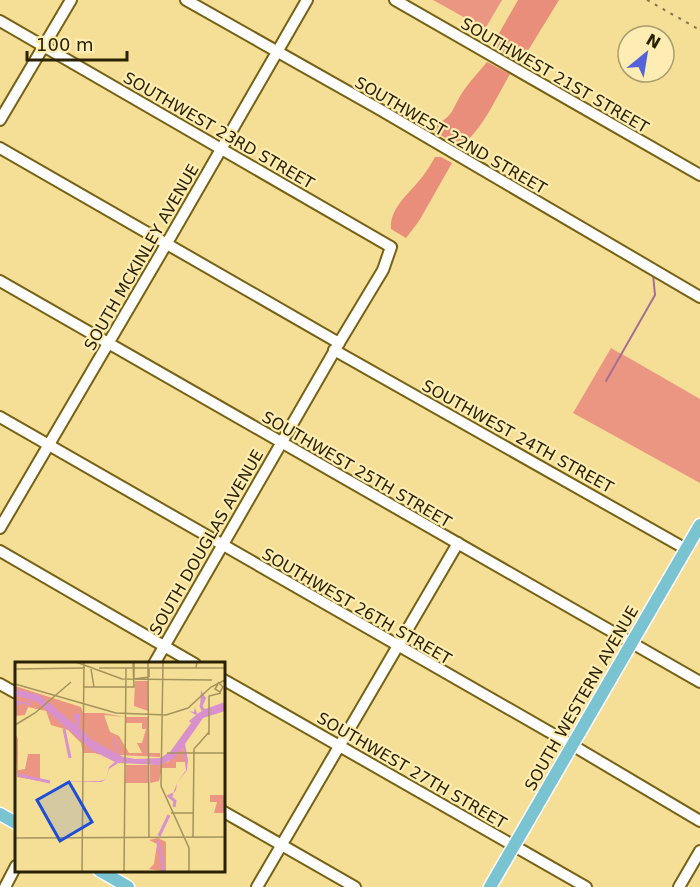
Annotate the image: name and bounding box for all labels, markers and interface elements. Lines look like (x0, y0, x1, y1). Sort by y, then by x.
street label: SOUTHWEST 21ST STREET (457, 14, 652, 137)
scale bar (27, 24, 128, 62)
north arrow (616, 24, 676, 84)
text: N (643, 30, 664, 53)
text: 100 m (36, 34, 94, 55)
street label: SOUTHWEST 23RD STREET (120, 68, 318, 193)
street label: SOUTHWEST 22ND STREET (352, 73, 550, 198)
street label: SOUTH MCKINLEY AVENUE (80, 161, 203, 354)
street label: SOUTHWEST 24TH STREET (419, 376, 617, 497)
street label: SOUTHWEST 25TH STREET (259, 407, 455, 532)
street label: SOUTH DOUGLAS AVENUE (146, 446, 267, 638)
street label: SOUTHWEST 26TH STREET (259, 544, 455, 669)
street label: SOUTH WESTERN AVENUE (521, 602, 642, 794)
inset map (15, 662, 225, 872)
street label: SOUTHWEST 27TH STREET (314, 708, 510, 833)

